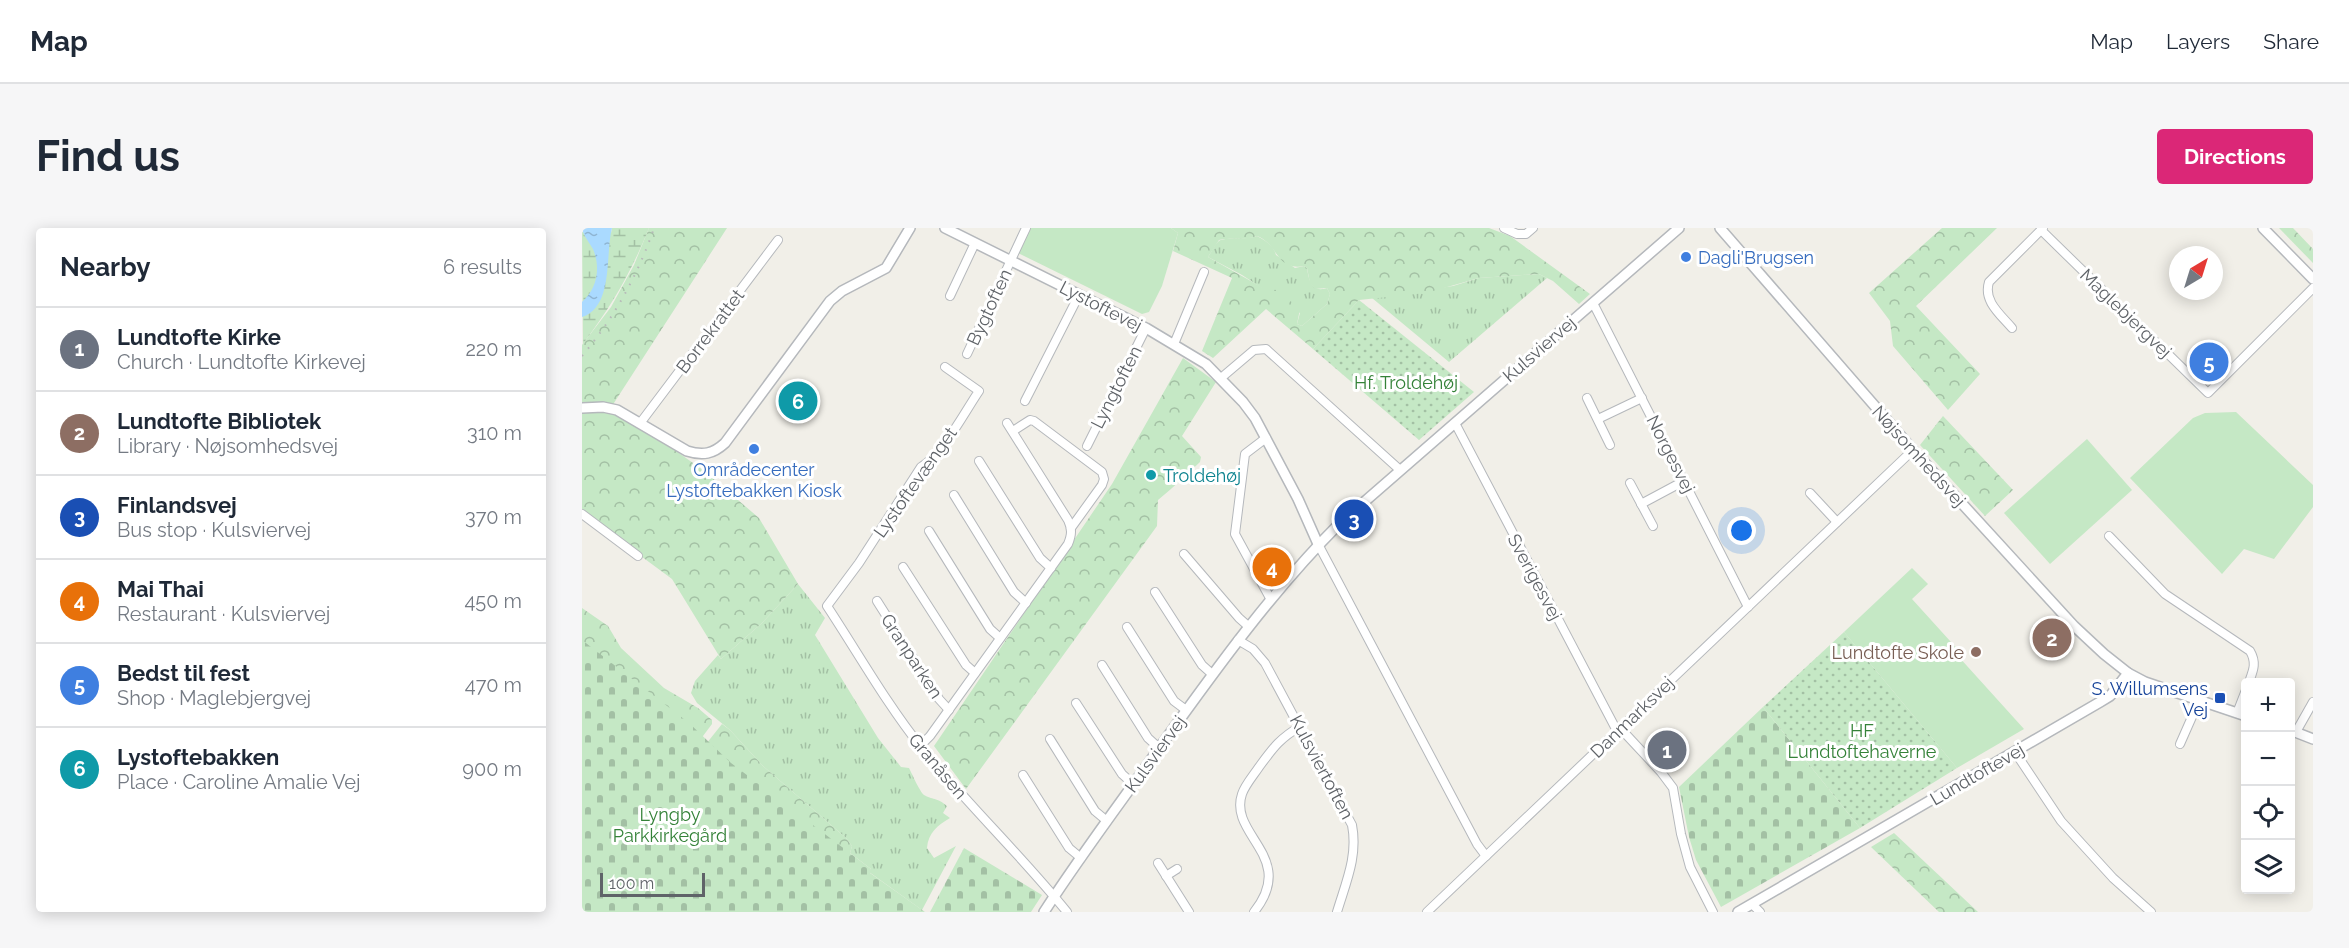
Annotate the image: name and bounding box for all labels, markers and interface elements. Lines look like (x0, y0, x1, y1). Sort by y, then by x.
text: Map (30, 25, 88, 58)
text: Map (2090, 29, 2133, 54)
text: Layers (2166, 29, 2230, 54)
text: Share (2263, 29, 2319, 54)
button: Directions (2157, 129, 2313, 184)
text: Find us (36, 132, 180, 181)
north arrow (2169, 246, 2223, 300)
place label: Dagli'Brugsen (1698, 247, 1814, 268)
marker: Dagli'Brugsen (1679, 250, 1693, 264)
text: Nearby (60, 252, 150, 282)
text: 6 results (443, 255, 522, 279)
street label: Maglebjergvej (2076, 264, 2176, 362)
street label: Bygtoften (962, 266, 1016, 348)
street label: Lystoftevej (1056, 276, 1146, 336)
street label: Borrekrattet (672, 285, 748, 377)
street label: Kulsviervej (1498, 312, 1580, 386)
text: Lundtofte Kirke (117, 324, 281, 350)
text: 1 (75, 337, 84, 361)
text: 220 m (465, 337, 522, 361)
pin: 5 (2190, 340, 2228, 384)
street label: Lyngtoften (1086, 342, 1146, 432)
text: Church · Lundtofte Kirkevej (117, 350, 366, 374)
park label: Hf. Troldehøj (1354, 372, 1458, 393)
pin: 6 (778, 378, 818, 423)
street label: Nøjsomhedsvej (1868, 401, 1970, 511)
text: Lundtofte Bibliotek (117, 408, 321, 434)
street label: Norgesvej (1642, 412, 1700, 496)
text: 2 (74, 421, 85, 445)
text: 310 m (467, 421, 522, 445)
street label: Lystoftevænget (869, 423, 961, 541)
text: Library · Nøjsomhedsvej (117, 434, 338, 458)
marker: Områdecenter Lystoftebakken Kiosk (747, 442, 761, 456)
place label: Områdecenter Lystoftebakken Kiosk (666, 459, 842, 501)
place label: Troldehøj (1163, 465, 1241, 486)
marker: Troldehøj (1144, 468, 1158, 482)
text: Finlandsvej (117, 492, 237, 518)
pin: 3 (1334, 496, 1374, 542)
text: 3 (74, 505, 85, 529)
text: 370 m (465, 505, 522, 529)
your location (1727, 516, 1756, 545)
text: Bus stop · Kulsviervej (117, 518, 311, 542)
street label: Sverigesvej (1503, 530, 1567, 624)
pin: 4 (1252, 544, 1292, 590)
text: Mai Thai (117, 576, 204, 602)
text: 4 (74, 589, 85, 613)
text: 450 m (464, 589, 522, 613)
text: Restaurant · Kulsviervej (117, 602, 330, 626)
street label: Granparken (877, 610, 947, 702)
pin: 2 (2032, 616, 2072, 660)
place label: Lundtofte Skole (1832, 642, 1964, 663)
marker: Lundtofte Skole (1969, 645, 1983, 659)
text: Bedst til fest (117, 660, 250, 686)
street label: Danmarksvej (1586, 672, 1678, 762)
text: 5 (74, 673, 85, 697)
text: 470 m (465, 673, 522, 697)
place label: S. Willumsens Vej (2091, 678, 2208, 720)
map controls (2241, 678, 2295, 894)
button: + (2241, 678, 2295, 732)
text: Shop · Maglebjergvej (117, 686, 311, 710)
marker: S. Willumsens Vej (2213, 691, 2227, 705)
street label: Kulsviertoften (1286, 711, 1358, 823)
street label: Kulsviervej (1120, 712, 1190, 796)
park label: HF Lundtoftehaverne (1788, 720, 1937, 762)
pin: 1 (1648, 728, 1686, 772)
street label: Granåsen (905, 729, 971, 803)
button: − (2241, 732, 2295, 786)
street label: Lundtoftevej (1926, 739, 2028, 809)
text: Lystoftebakken (117, 744, 279, 770)
text: 6 (73, 757, 86, 781)
text: 900 m (462, 757, 522, 781)
text: Place · Caroline Amalie Vej (117, 770, 361, 794)
button: locate (2241, 786, 2295, 840)
park label: Lyngby Parkkirkegård (613, 804, 727, 846)
button: layers (2241, 840, 2295, 894)
scale bar (600, 870, 705, 898)
text: 100 m (609, 874, 654, 893)

